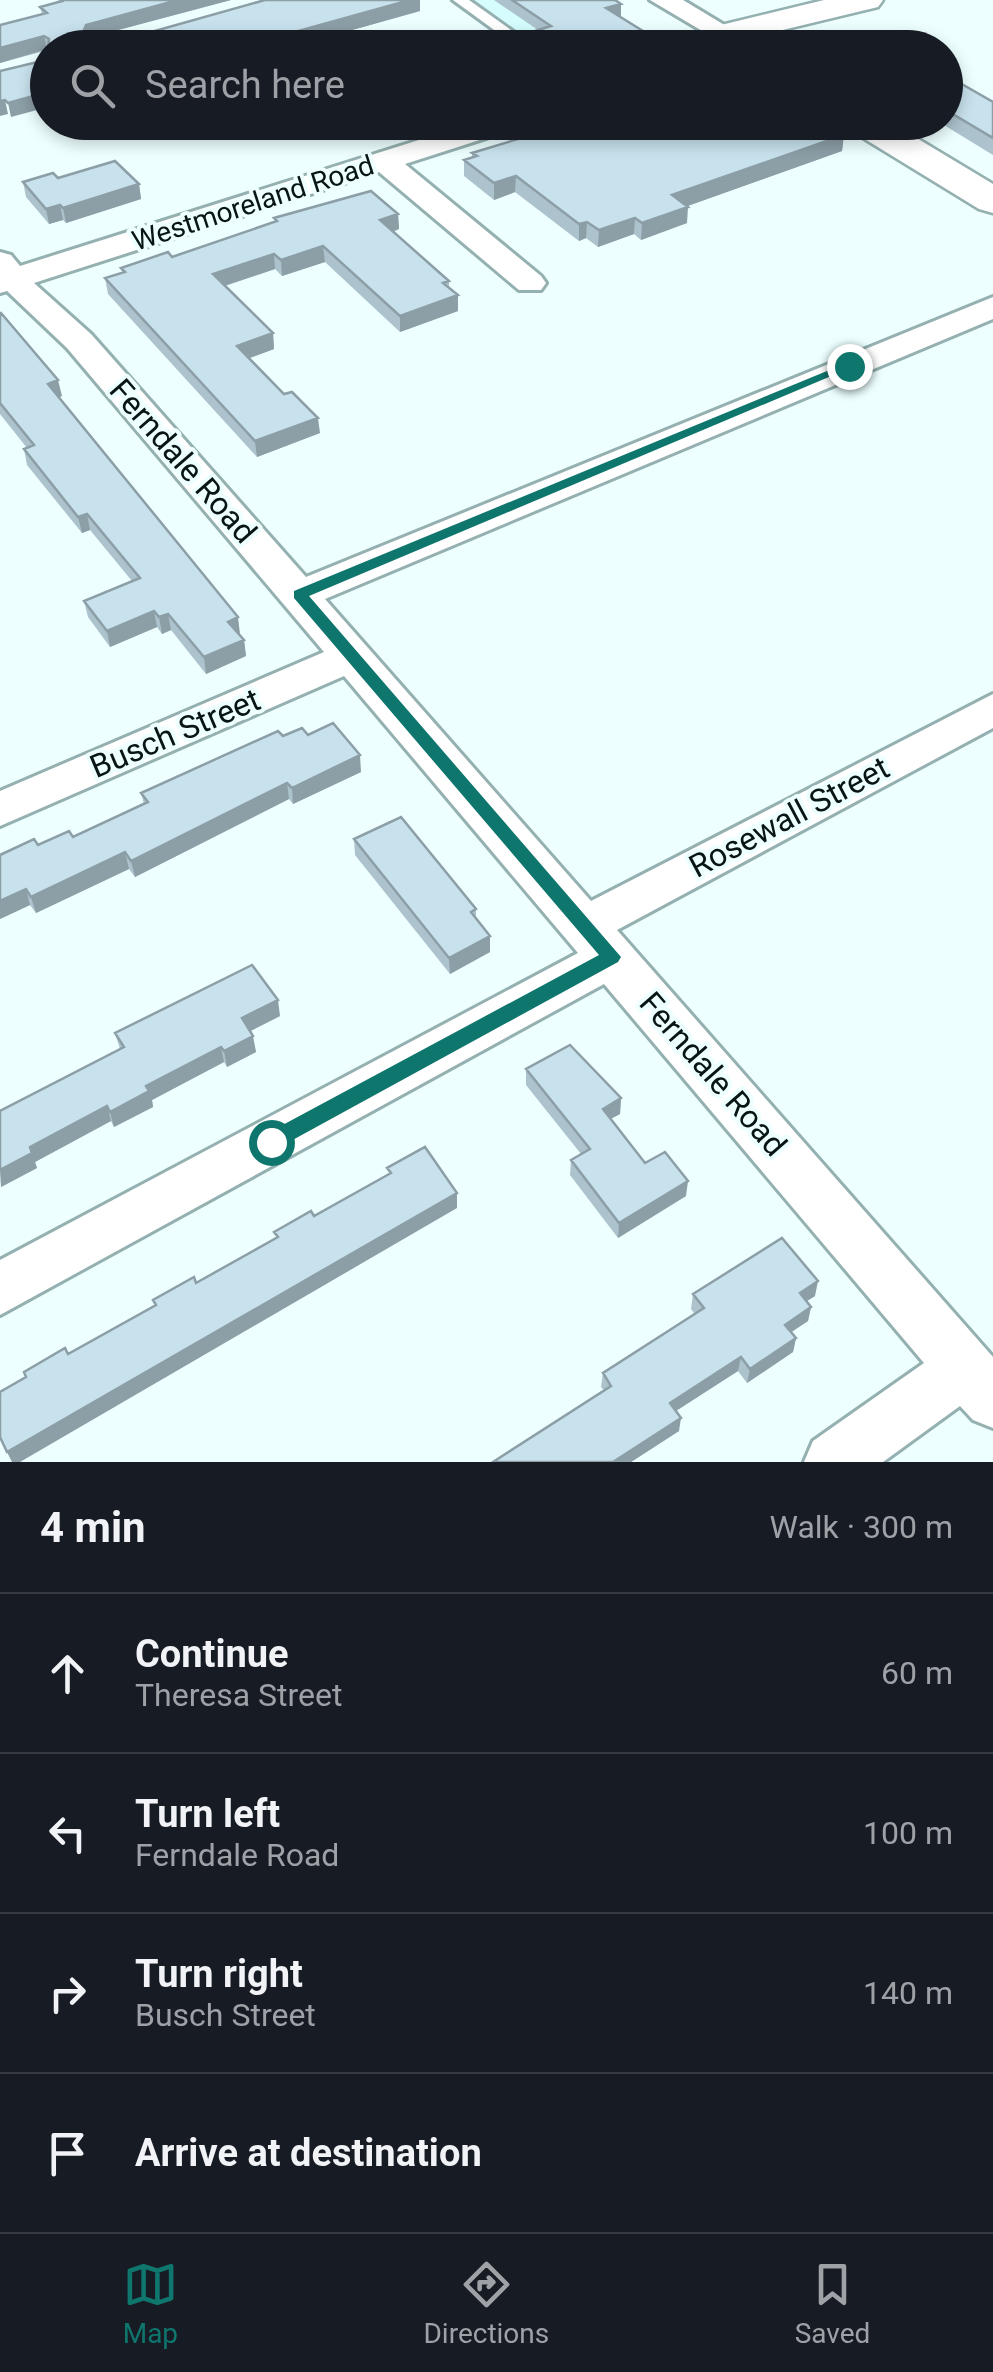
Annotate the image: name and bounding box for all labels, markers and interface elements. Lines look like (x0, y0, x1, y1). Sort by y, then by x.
search box (30, 30, 963, 140)
icon: search (65, 58, 120, 113)
text: Search here (145, 63, 345, 107)
street label: Westmoreland Road (128, 148, 378, 258)
route end (827, 344, 873, 390)
street label: Ferndale Road (102, 371, 264, 551)
street label: Busch Street (84, 680, 266, 786)
street label: Rosewall Street (683, 748, 895, 886)
street label: Ferndale Road (632, 984, 794, 1164)
route start (249, 1120, 295, 1166)
text: 4 min (40, 1503, 146, 1552)
text: Walk · 300 m (770, 1508, 953, 1546)
text: Continue (135, 1632, 289, 1676)
icon: ahead (40, 1646, 95, 1701)
text: 60 m (881, 1654, 953, 1692)
text: Theresa Street (135, 1676, 342, 1714)
text: Turn left (135, 1792, 280, 1836)
icon: left (40, 1806, 95, 1861)
text: 100 m (863, 1814, 953, 1852)
text: Ferndale Road (135, 1836, 339, 1874)
text: Turn right (135, 1952, 303, 1996)
icon: right (40, 1966, 95, 2021)
text: 140 m (863, 1974, 953, 2012)
text: Busch Street (135, 1996, 316, 2034)
icon: arrive (40, 2126, 95, 2181)
text: Arrive at destination (135, 2131, 482, 2175)
tab: Map (123, 2257, 178, 2350)
tab: Directions (423, 2257, 549, 2350)
tab: Saved (795, 2257, 870, 2350)

